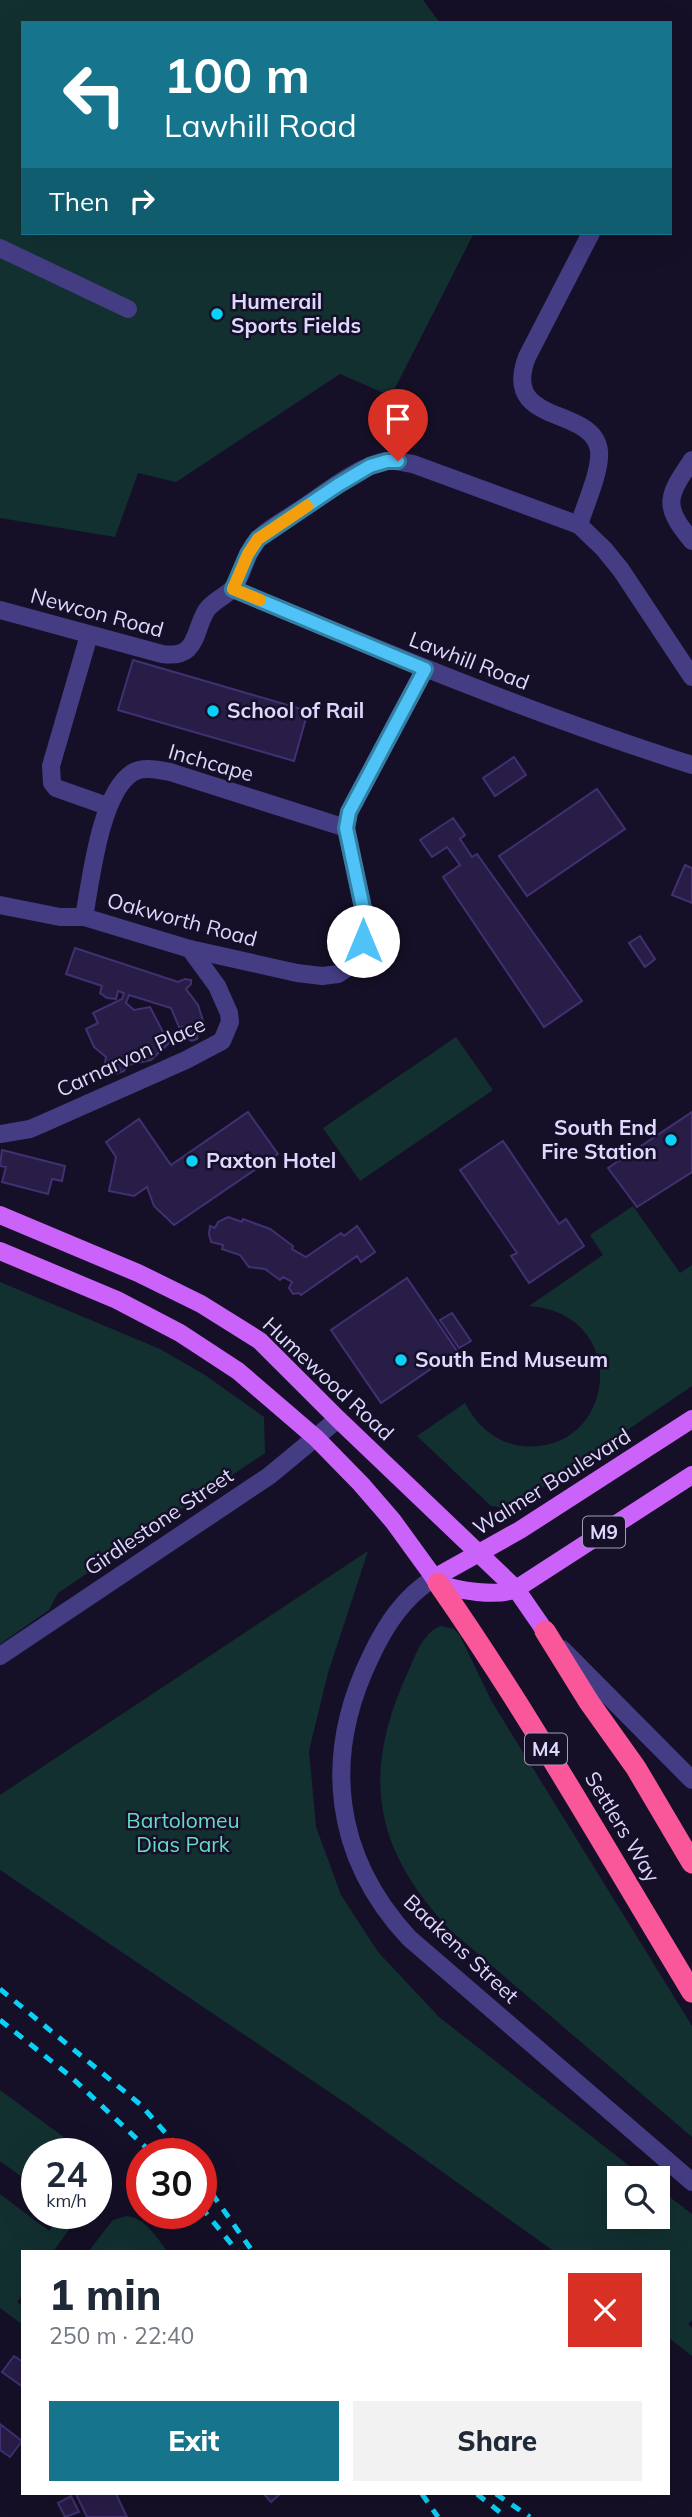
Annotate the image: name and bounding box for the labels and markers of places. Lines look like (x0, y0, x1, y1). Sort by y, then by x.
place label: Humerail Sports Fields (231, 288, 361, 338)
marker: Humerail Sports Fields (209, 306, 225, 322)
pin (368, 389, 428, 461)
place label: School of Rail (227, 697, 364, 723)
marker: School of Rail (205, 703, 221, 719)
place label: South End Fire Station (541, 1114, 657, 1164)
marker: South End Fire Station (663, 1132, 679, 1148)
place label: Paxton Hotel (206, 1147, 336, 1173)
marker: Paxton Hotel (184, 1153, 200, 1169)
place label: South End Museum (415, 1346, 608, 1372)
marker: South End Museum (393, 1352, 409, 1368)

